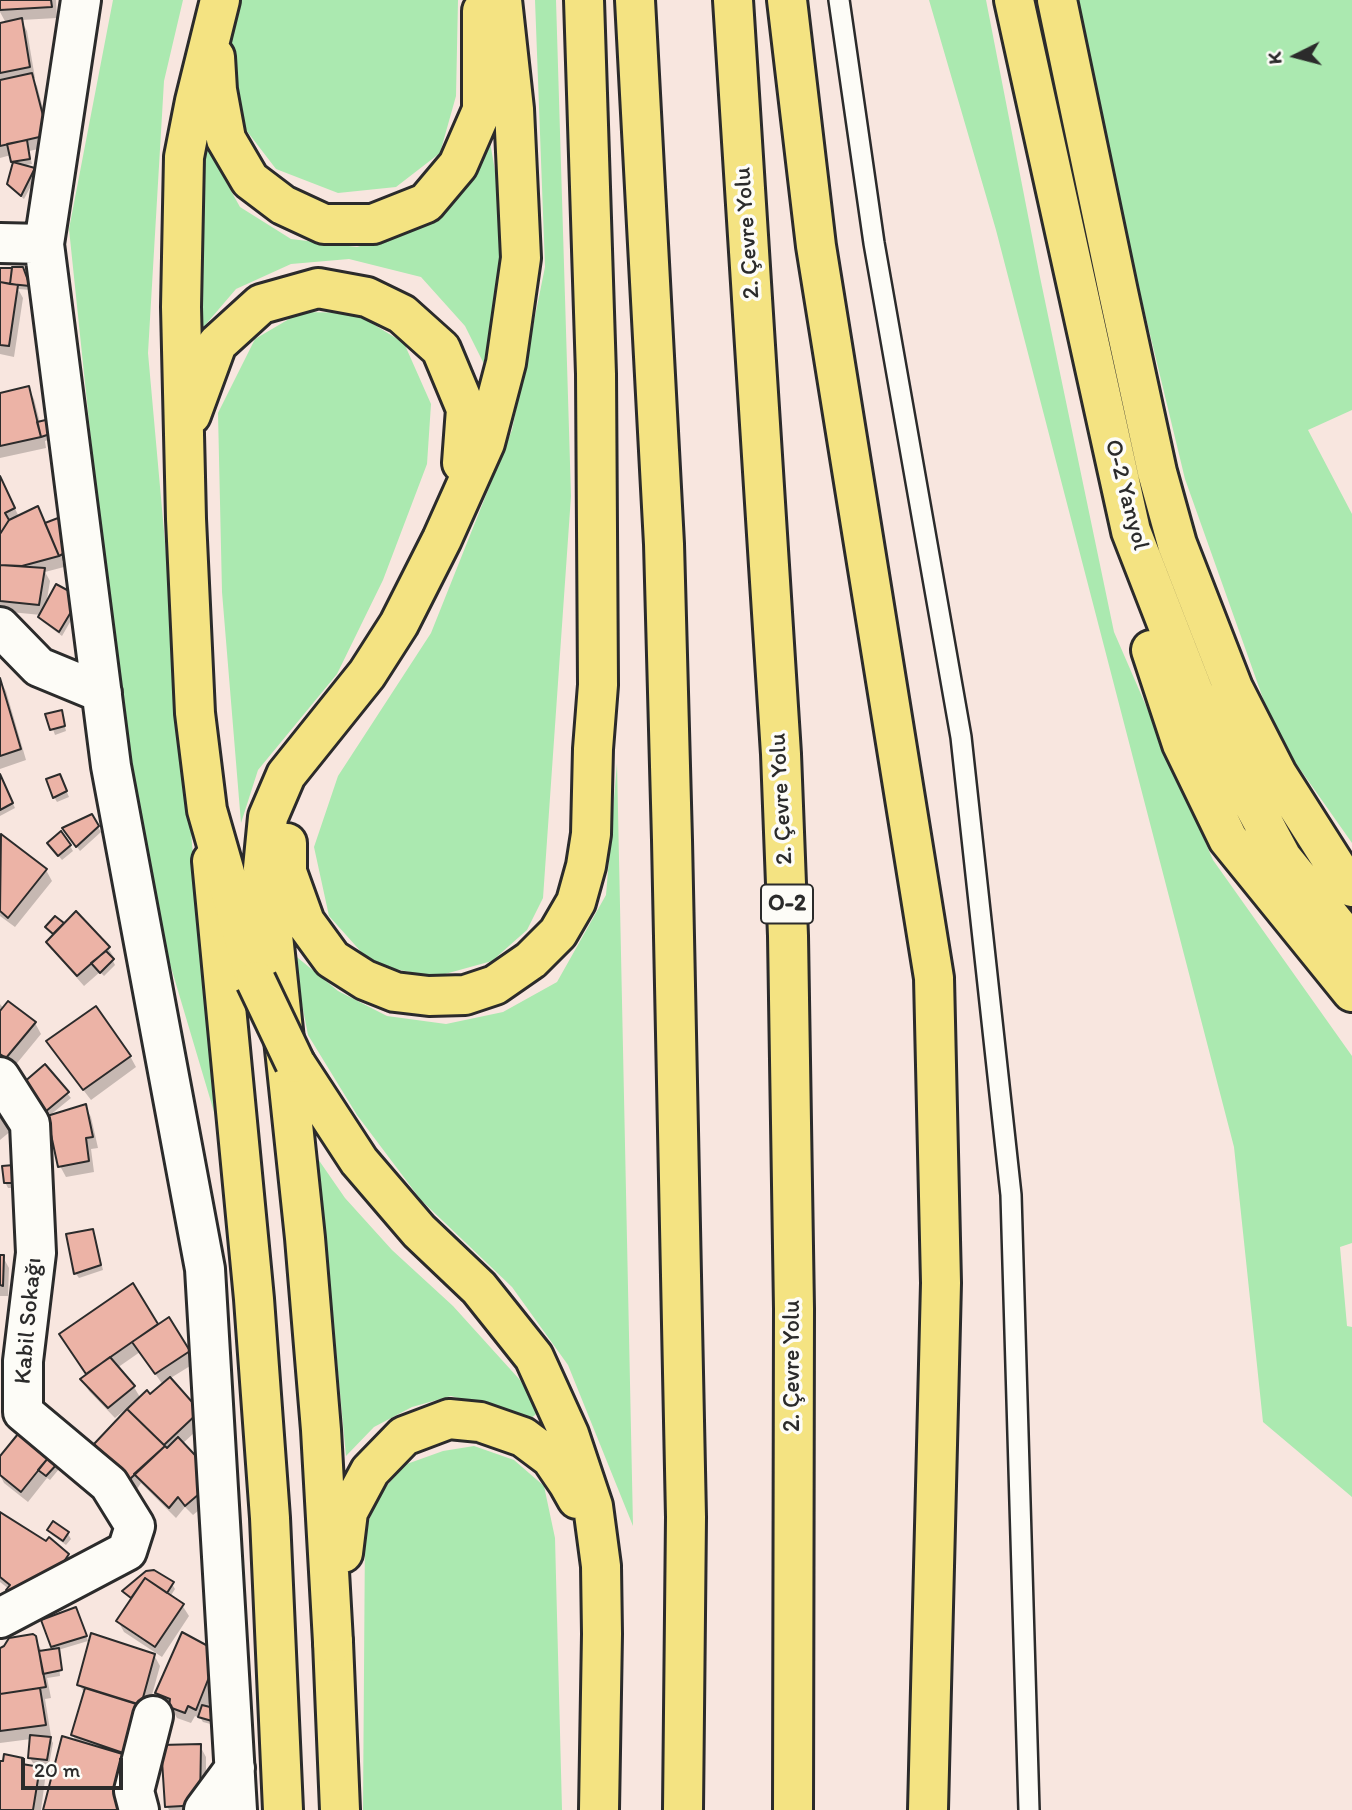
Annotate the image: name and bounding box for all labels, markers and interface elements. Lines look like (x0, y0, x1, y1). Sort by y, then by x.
north arrow (1261, 21, 1331, 91)
text: K (1263, 51, 1287, 65)
street label: 2. Çevre Yolu (729, 166, 767, 300)
street label: O-2 Yanyol (1097, 437, 1155, 553)
street label: 2. Çevre Yolu (764, 732, 800, 866)
road number: O-2 (761, 884, 813, 923)
street label: Kabil Sokağı (9, 1256, 49, 1386)
street label: 2. Çevre Yolu (779, 1300, 807, 1432)
scale bar (24, 1744, 126, 1788)
text: 20 m (34, 1757, 80, 1782)

